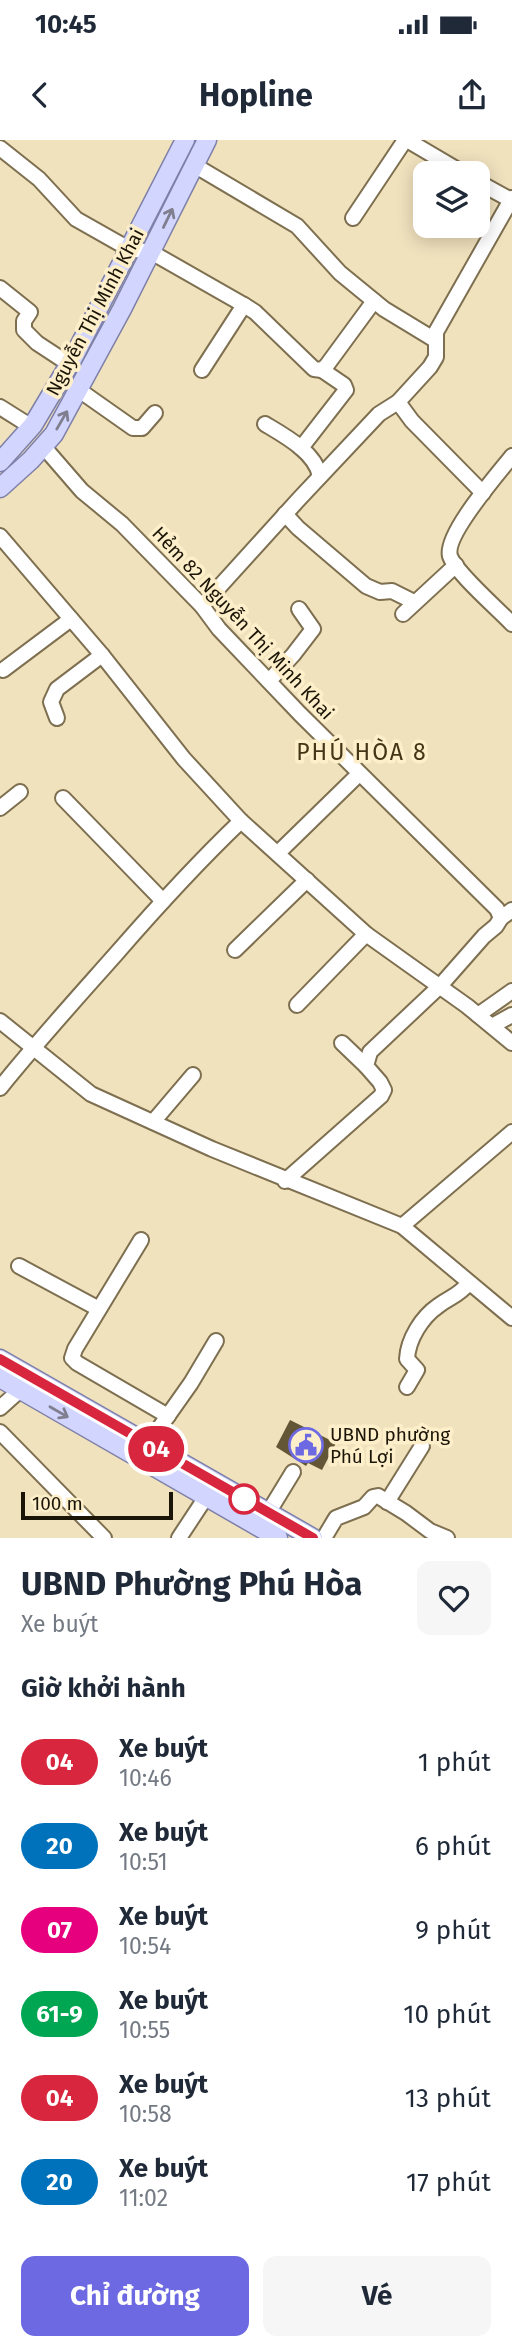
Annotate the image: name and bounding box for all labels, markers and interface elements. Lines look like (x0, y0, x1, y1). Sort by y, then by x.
text: 10:45 (35, 9, 97, 40)
icon: back (21, 76, 59, 114)
text: Hopline (199, 76, 313, 114)
icon: share (453, 76, 491, 114)
map controls (413, 161, 490, 238)
button: layers (413, 161, 490, 238)
one-way arrow (161, 208, 175, 229)
street label: Nguyễn Thị Minh Khai (41, 224, 149, 400)
one-way arrow (55, 410, 69, 430)
street label: Hẻm 82 Nguyễn Thị Minh Khai (147, 522, 339, 724)
district label: PHÚ HÒA 8 (296, 737, 428, 766)
one-way arrow (48, 1406, 69, 1419)
place label: UBND phường Phú Lợi (330, 1423, 450, 1468)
line badge: 04 (124, 1426, 188, 1472)
public building icon: UBND phường Phú Lợi (287, 1426, 325, 1464)
text: 04 (142, 1435, 170, 1463)
unlabelled marker (229, 1484, 259, 1514)
scale bar (21, 1489, 173, 1521)
text: 100 m (32, 1492, 83, 1515)
button: heart (417, 1561, 491, 1635)
text: UBND Phường Phú Hòa (21, 1564, 362, 1604)
text: Xe buýt (21, 1610, 98, 1638)
text: Giờ khởi hành (21, 1673, 186, 1704)
text: Xe buýt (119, 1733, 208, 1764)
text: 1 phút (418, 1747, 491, 1778)
text: 04 (46, 1748, 73, 1776)
text: 10:46 (119, 1764, 172, 1792)
text: Xe buýt (119, 1817, 208, 1848)
text: 6 phút (415, 1831, 491, 1862)
text: 20 (46, 1832, 73, 1860)
text: 10:51 (119, 1848, 168, 1876)
text: Xe buýt (119, 1901, 208, 1932)
text: 9 phút (415, 1915, 491, 1946)
text: 07 (47, 1916, 72, 1944)
text: 10:54 (119, 1932, 171, 1960)
text: Xe buýt (119, 1985, 208, 2016)
text: 10 phút (403, 1999, 491, 2030)
text: 61-9 (36, 2000, 83, 2028)
text: 10:55 (119, 2016, 170, 2044)
text: Xe buýt (119, 2069, 208, 2100)
text: 13 phút (405, 2083, 491, 2114)
text: 04 (46, 2084, 73, 2112)
text: 10:58 (119, 2100, 172, 2128)
text: Xe buýt (119, 2153, 208, 2184)
text: 17 phút (406, 2167, 491, 2198)
text: 20 (46, 2168, 73, 2196)
text: 11:02 (119, 2184, 168, 2212)
button: Chỉ đường (21, 2256, 249, 2336)
button: Vé (263, 2256, 491, 2336)

